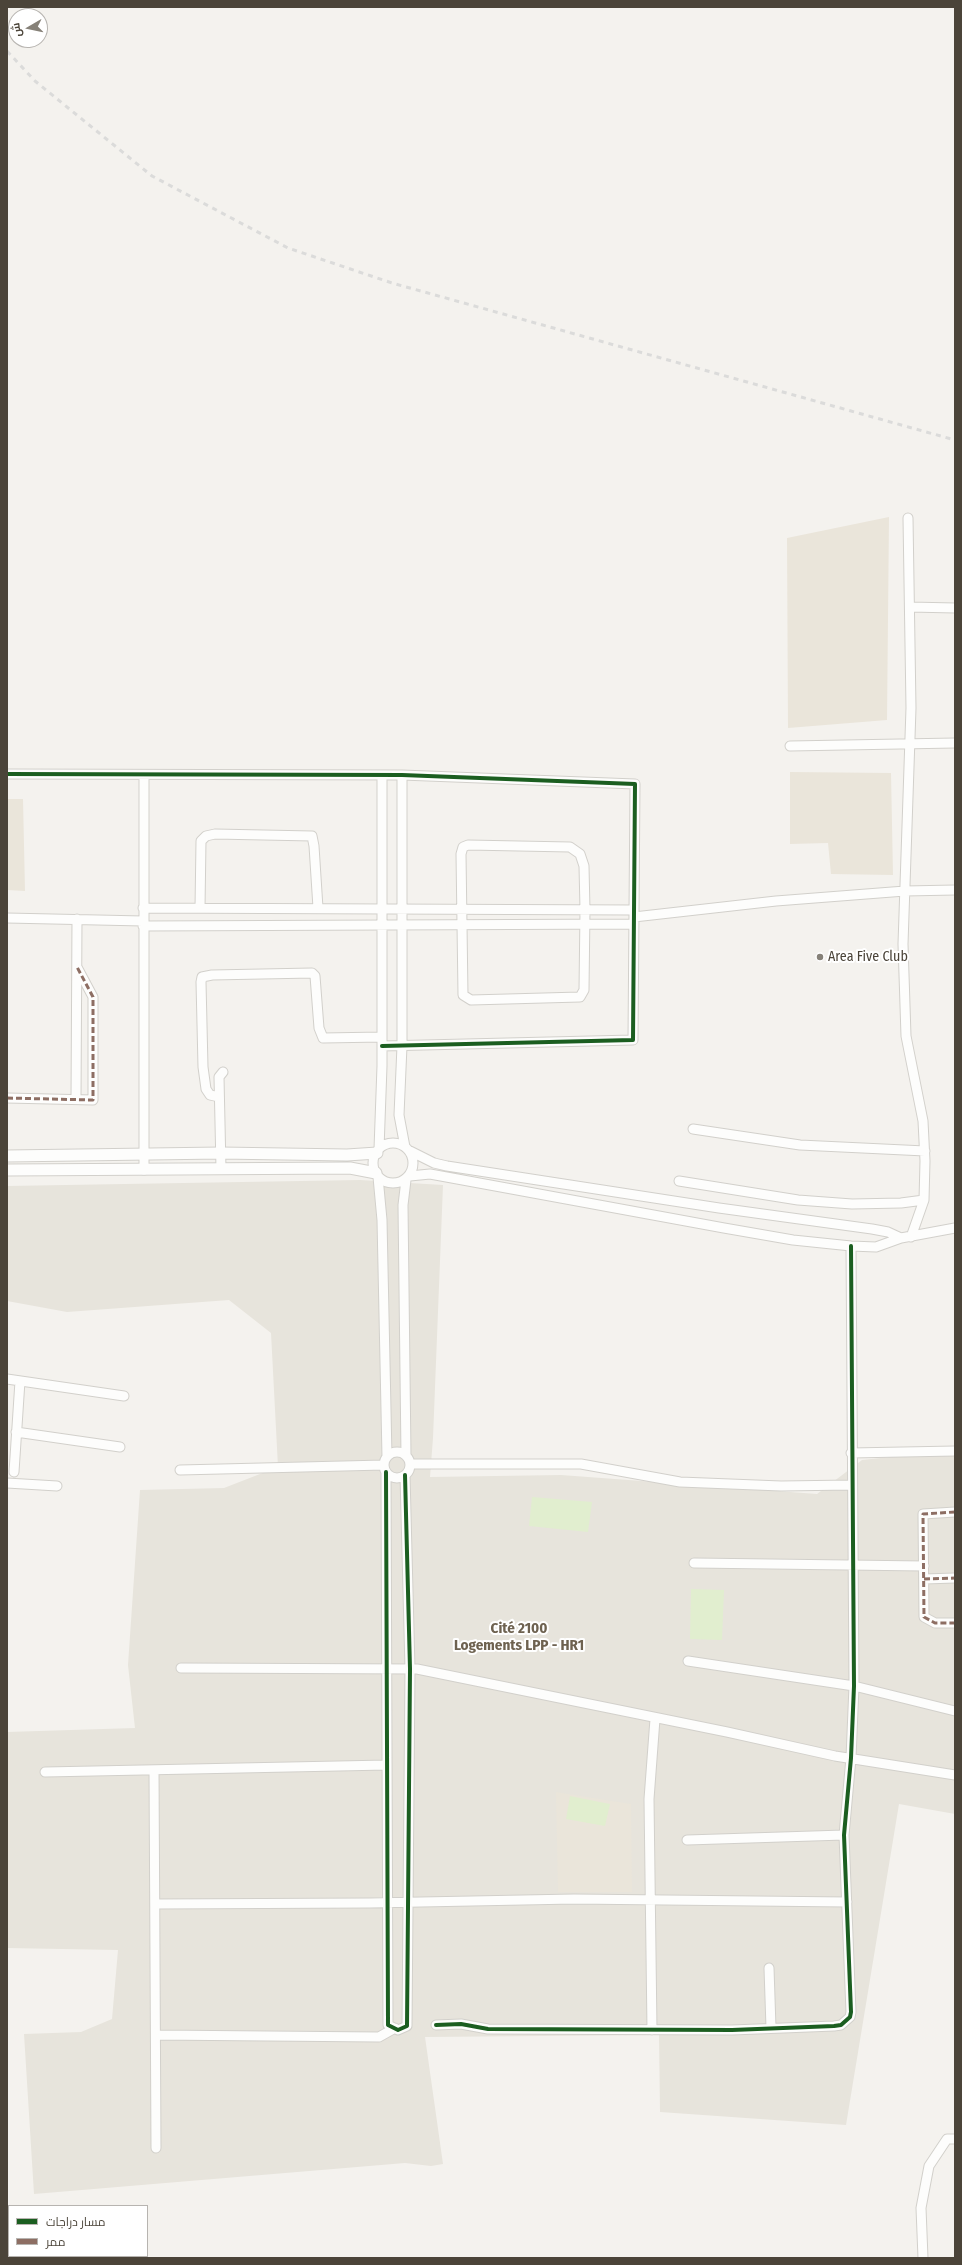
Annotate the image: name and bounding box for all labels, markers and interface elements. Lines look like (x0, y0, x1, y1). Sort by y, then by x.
north arrow (8, 8, 48, 48)
text: ش (9, 22, 24, 38)
place label: Area Five Club (828, 949, 908, 965)
marker: Area Five Club (815, 952, 825, 962)
district label: Cité 2100 Logements LPP - HR1 (454, 1620, 584, 1655)
legend (8, 2205, 148, 2257)
text: مسار دراجات (46, 2215, 105, 2229)
text: ممر (46, 2235, 65, 2249)

